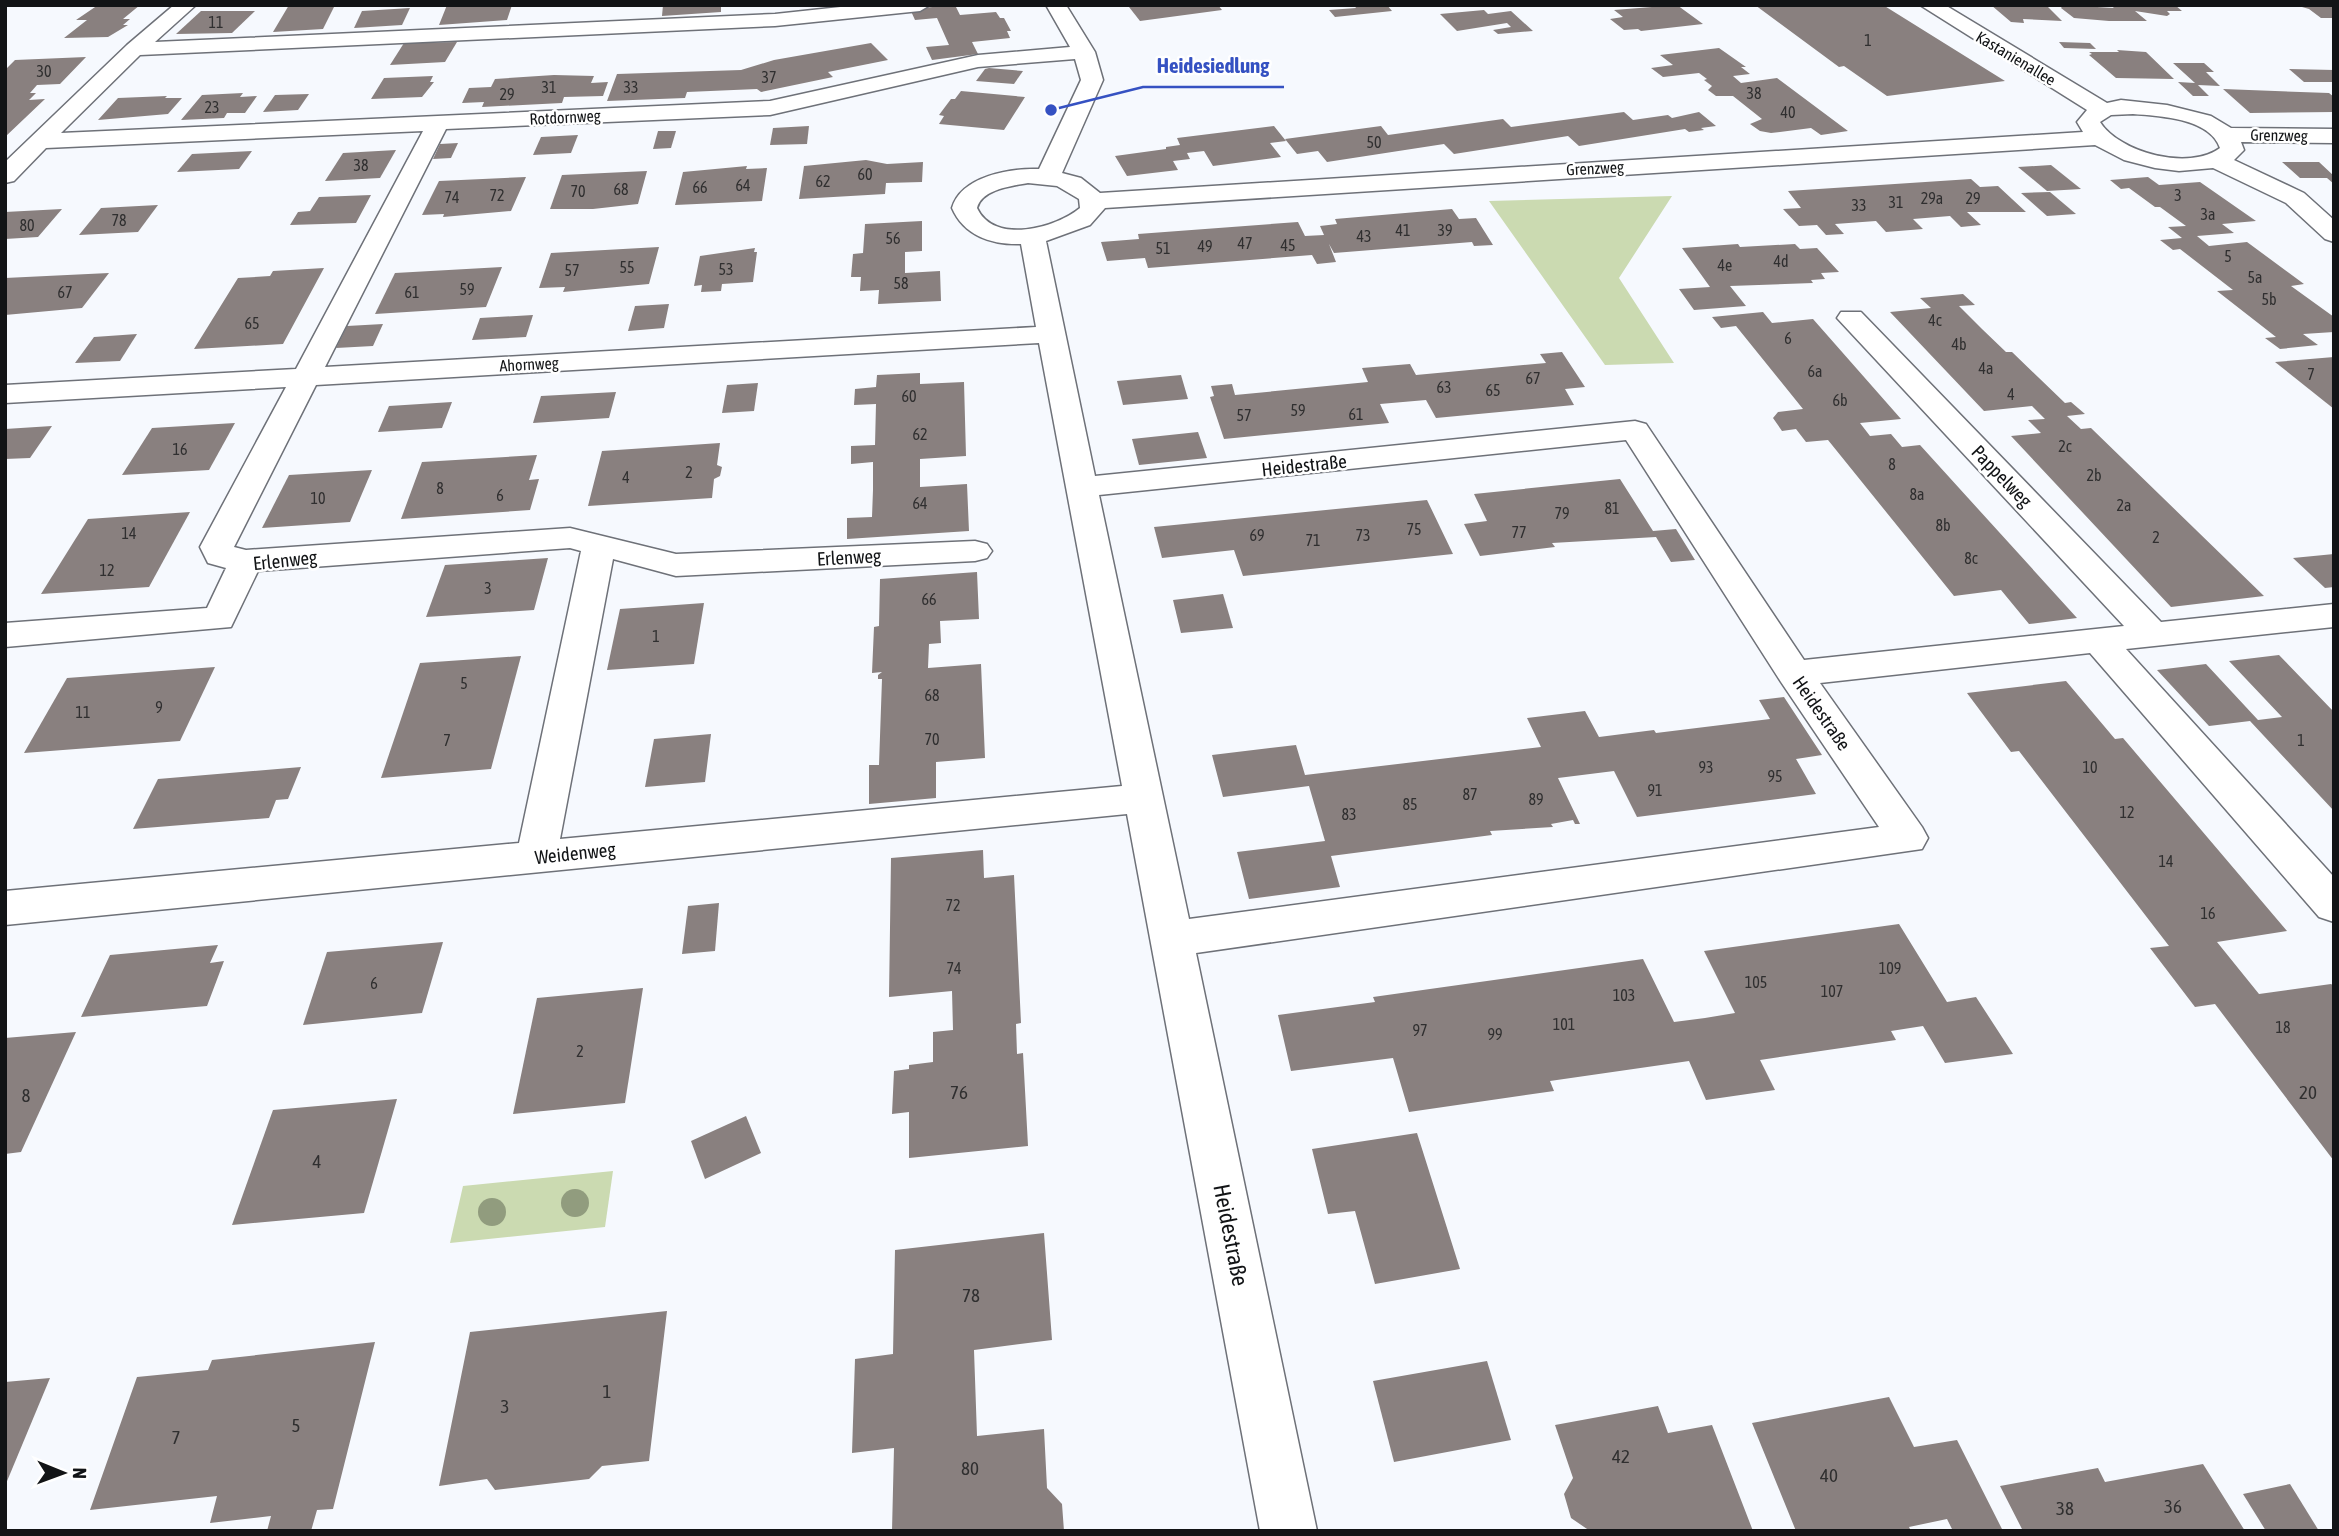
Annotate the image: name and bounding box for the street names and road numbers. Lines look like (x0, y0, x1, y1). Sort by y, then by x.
street label: Kastanienallee (1973, 27, 2059, 89)
street label: Rotdornweg (529, 106, 601, 129)
street label: Grenzweg (2250, 125, 2308, 146)
street label: Grenzweg (1566, 158, 1624, 179)
street label: Ahornweg (499, 353, 559, 376)
street label: Pappelweg (1967, 441, 2037, 512)
street label: Heidestraße (1260, 450, 1348, 480)
street label: Erlenweg (816, 544, 883, 570)
street label: Erlenweg (252, 546, 319, 574)
street label: Heidestraße (1788, 672, 1856, 754)
street label: Weidenweg (534, 838, 617, 868)
street label: Heidestraße (1208, 1182, 1254, 1288)

